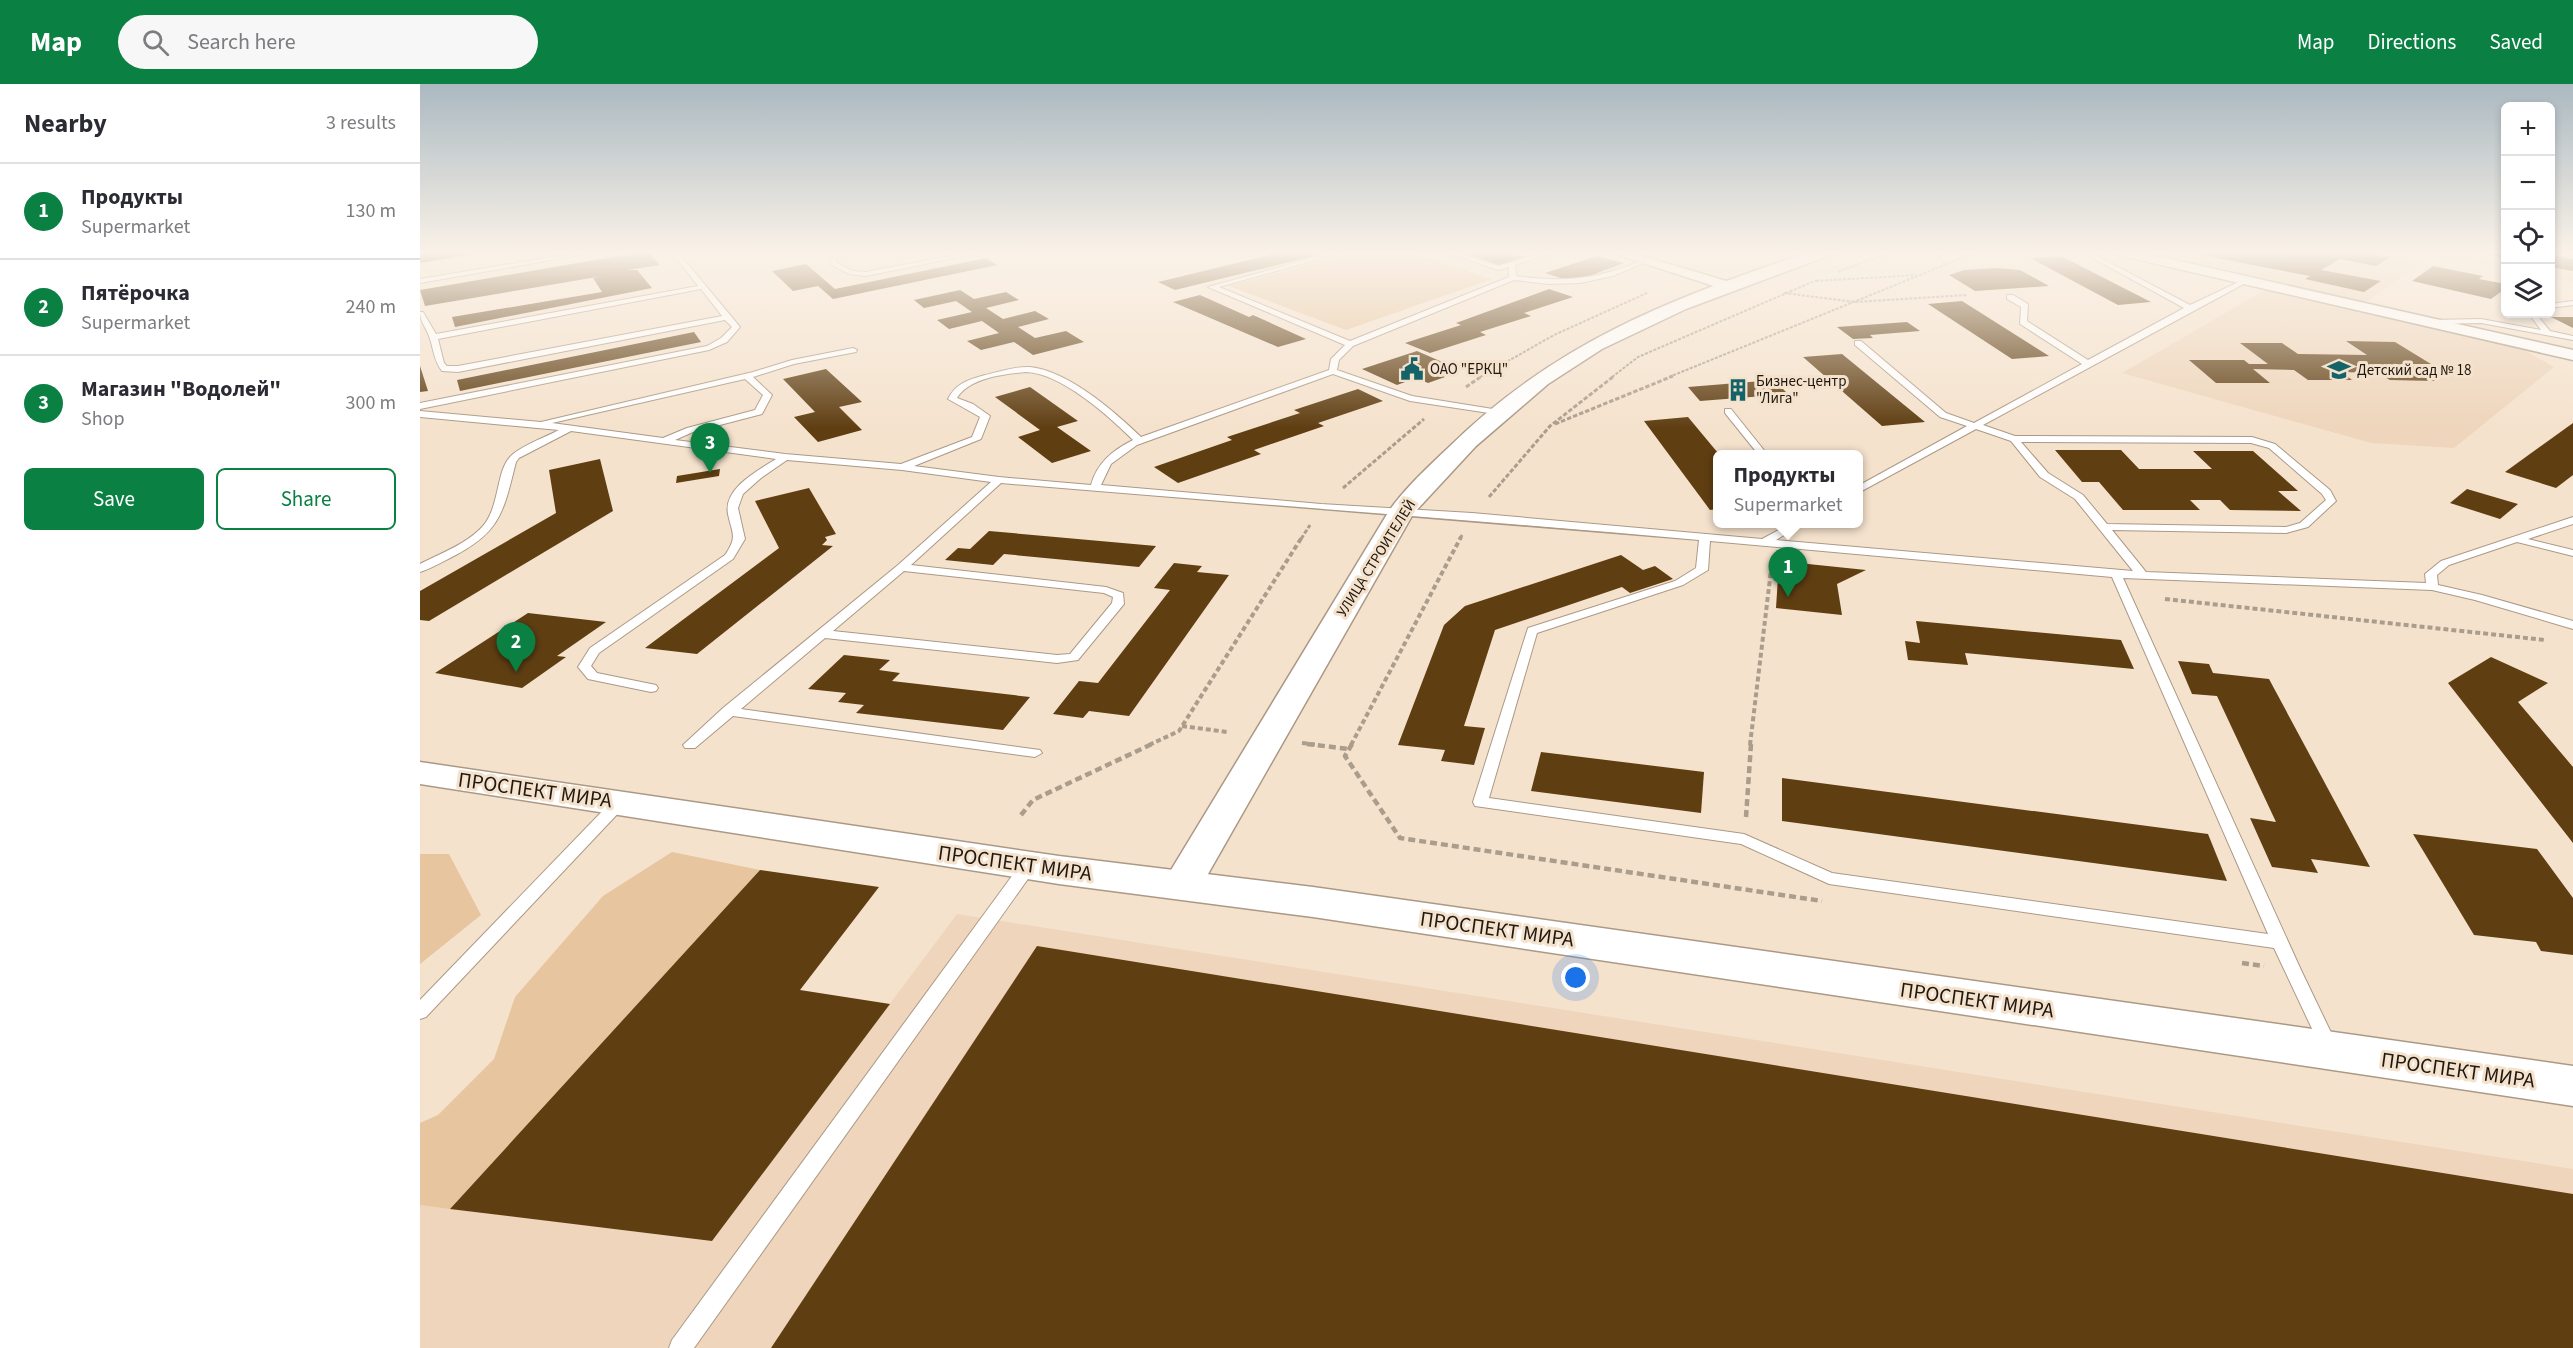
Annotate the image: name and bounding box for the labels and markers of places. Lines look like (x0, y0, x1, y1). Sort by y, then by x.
public building icon: ОАО "ЕРКЦ" (1399, 356, 1425, 382)
school or university icon: Детский сад № 18 (2326, 357, 2352, 383)
place label: ОАО "ЕРКЦ" (1430, 359, 1508, 380)
place label: Детский сад № 18 (2357, 360, 2471, 381)
place label: Бизнес-центр "Лига" (1756, 371, 1847, 409)
building icon: Бизнес-центр "Лига" (1725, 377, 1751, 403)
pin: 3 (690, 424, 730, 473)
pin: 1 (1768, 548, 1808, 597)
pin: 2 (496, 622, 536, 672)

